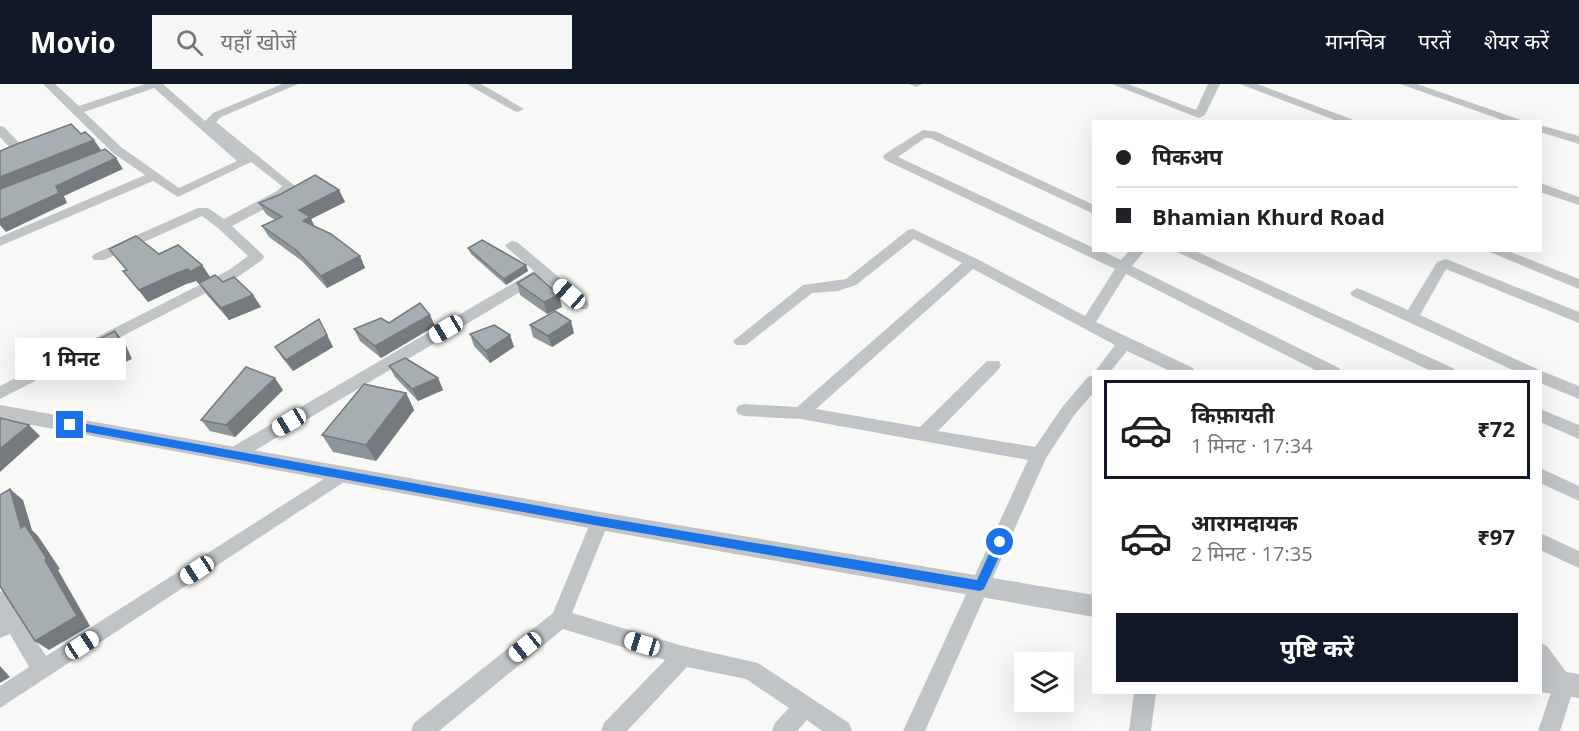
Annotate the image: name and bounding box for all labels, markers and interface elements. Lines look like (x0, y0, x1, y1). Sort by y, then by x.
search box (152, 15, 572, 69)
text: Movio (30, 23, 116, 61)
icon: search (173, 26, 206, 59)
text: यहाँ खोजें (221, 26, 296, 56)
text: मानचित्र (1325, 27, 1385, 55)
text: परतें (1418, 27, 1451, 55)
text: शेयर करें (1484, 27, 1549, 55)
text: पिकअप (1152, 141, 1223, 171)
text: Bhamian Khurd Road (1152, 201, 1385, 231)
car (550, 275, 588, 313)
car (426, 312, 466, 346)
callout: 1 मिनट (14, 338, 125, 380)
text: 1 मिनट (41, 345, 100, 372)
text: किफ़ायती (1191, 399, 1275, 429)
icon: car (1119, 403, 1173, 457)
car (269, 405, 309, 439)
route end (56, 411, 83, 438)
text: ₹72 (1477, 413, 1515, 443)
text: 1 मिनट · 17:34 (1191, 432, 1313, 459)
text: आरामदायक (1191, 507, 1298, 537)
icon: car (1119, 511, 1173, 565)
text: ₹97 (1477, 521, 1515, 551)
route start (986, 528, 1013, 555)
text: 2 मिनट · 17:35 (1191, 540, 1313, 567)
car (177, 553, 217, 587)
button: पुष्टि करें (1116, 613, 1518, 682)
car (62, 628, 102, 662)
car (505, 629, 545, 665)
car (622, 630, 662, 658)
map controls (1014, 652, 1074, 712)
button: layers (1014, 652, 1074, 712)

